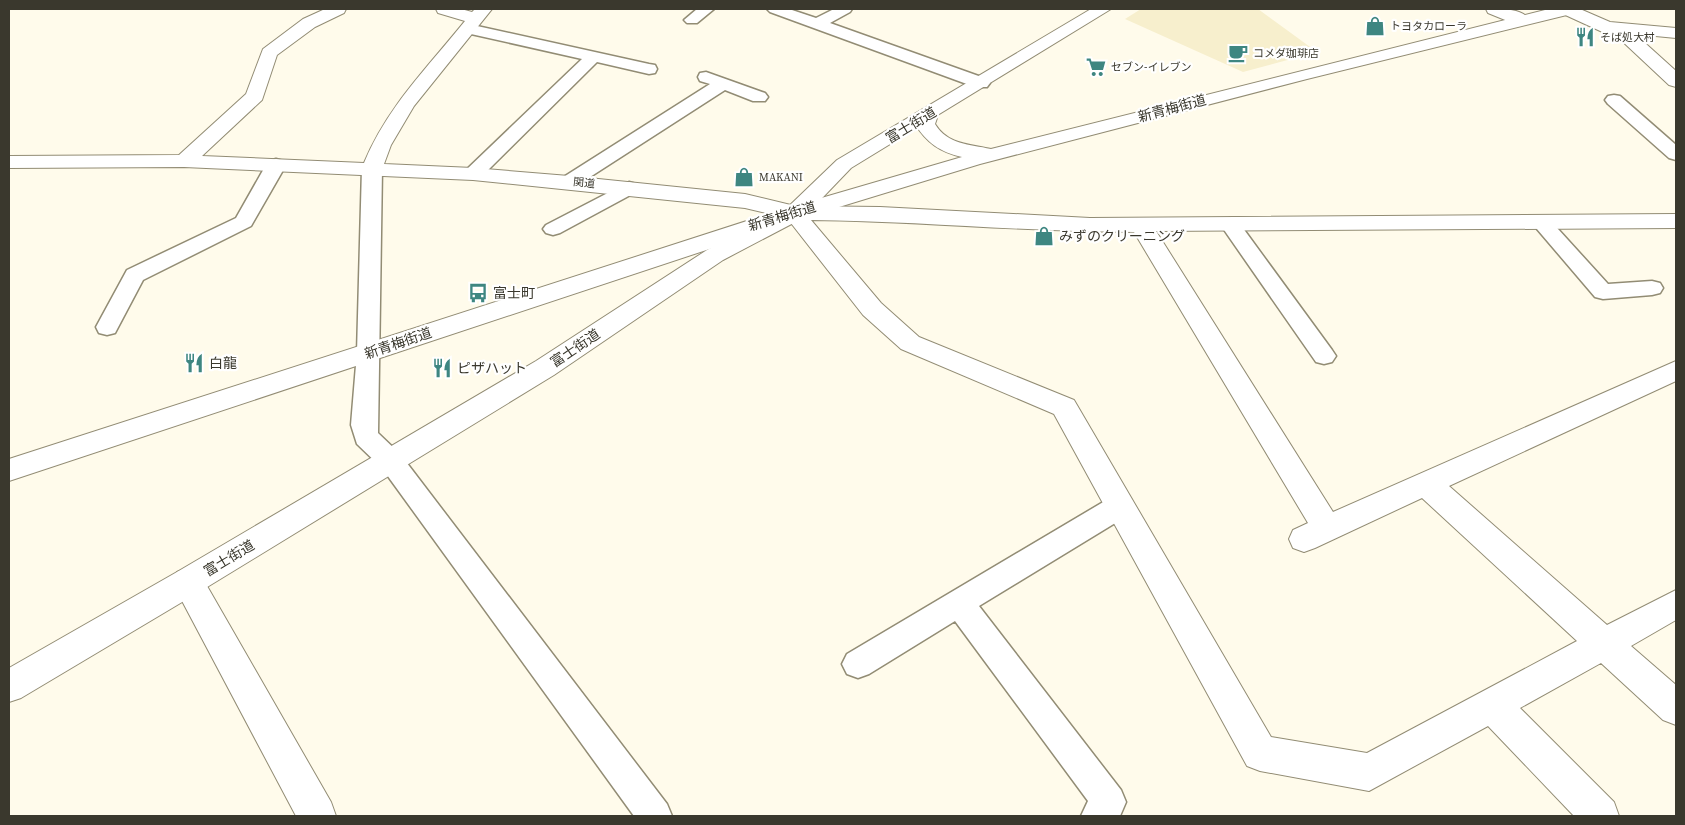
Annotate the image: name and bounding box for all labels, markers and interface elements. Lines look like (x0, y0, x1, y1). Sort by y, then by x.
shop icon: トヨタカローラ (1364, 15, 1386, 37)
place label: トヨタカローラ (1390, 19, 1467, 34)
restaurant icon: そば処大村 (1574, 26, 1596, 48)
place label: そば処大村 (1600, 30, 1655, 45)
cafe icon: コメダ珈琲店 (1227, 42, 1249, 64)
place label: コメダ珈琲店 (1253, 46, 1319, 61)
supermarket icon: セブン-イレブン (1085, 56, 1107, 78)
place label: セブン-イレブン (1111, 60, 1191, 75)
street label: 新青梅街道 (1136, 89, 1208, 127)
street label: 富士街道 (882, 102, 940, 148)
shop icon: MAKANI (733, 166, 755, 188)
place label: MAKANI (759, 170, 803, 185)
street label: 関道 (572, 174, 596, 192)
street label: 新青梅街道 (746, 196, 818, 236)
shop icon: みずのクリーニング (1033, 225, 1055, 247)
place label: みずのクリーニング (1059, 226, 1185, 246)
bus stop icon: 富士町 (467, 282, 489, 304)
place label: 富士町 (493, 283, 535, 303)
street label: 新青梅街道 (362, 322, 434, 364)
street label: 富士街道 (546, 324, 604, 372)
restaurant icon: 白龍 (183, 352, 205, 374)
place label: 白龍 (209, 353, 237, 373)
restaurant icon: ピザハット (431, 357, 453, 379)
place label: ピザハット (457, 358, 527, 378)
street label: 富士街道 (200, 535, 258, 581)

